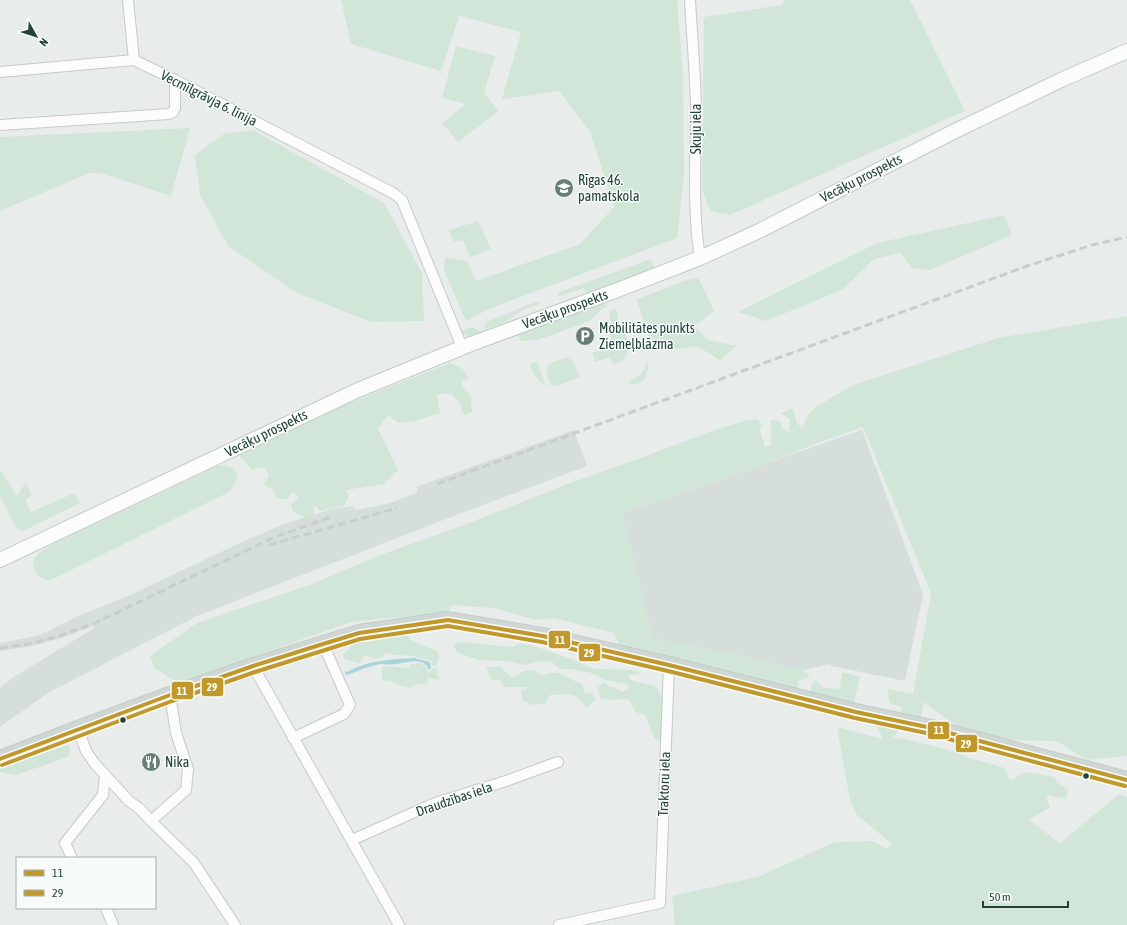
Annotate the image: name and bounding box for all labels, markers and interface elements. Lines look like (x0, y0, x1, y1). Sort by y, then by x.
north arrow (16, 16, 56, 56)
text: N (37, 36, 50, 49)
street label: Vecmīlgrāvja 6. līnija (158, 67, 260, 129)
street label: Skuju iela (688, 104, 704, 154)
street label: Vecāķu prospekts (817, 150, 905, 205)
place label: Rīgas 46. pamatskola (578, 172, 639, 204)
school or university icon: Rīgas 46. pamatskola (553, 177, 575, 199)
street label: Vecāķu prospekts (520, 286, 610, 332)
place label: Mobilitātes punkts Ziemeļblāzma (599, 320, 695, 352)
parking icon: Mobilitātes punkts Ziemeļblāzma (574, 325, 596, 347)
street label: Vecāķu prospekts (222, 406, 310, 460)
line badge: 11 (548, 630, 571, 649)
text: 11 (555, 634, 565, 646)
line badge: 29 (578, 643, 601, 662)
text: 29 (584, 647, 594, 659)
line badge: 29 (201, 677, 224, 697)
line badge: 11 (171, 681, 194, 700)
text: 29 (207, 681, 217, 693)
text: 11 (177, 685, 187, 697)
unlabelled marker (118, 715, 128, 725)
line badge: 11 (927, 721, 950, 740)
text: 11 (934, 724, 944, 736)
line badge: 29 (955, 734, 978, 753)
text: 29 (961, 738, 971, 750)
restaurant icon: Nika (140, 751, 162, 773)
street label: Traktoru iela (655, 751, 673, 817)
place label: Nika (165, 754, 189, 770)
unlabelled marker (1081, 771, 1091, 781)
street label: Draudzības iela (414, 778, 494, 820)
legend (16, 857, 156, 909)
text: 11 (52, 866, 64, 880)
scale bar (983, 883, 1068, 909)
text: 29 (52, 886, 64, 900)
text: 50 m (989, 890, 1011, 904)

